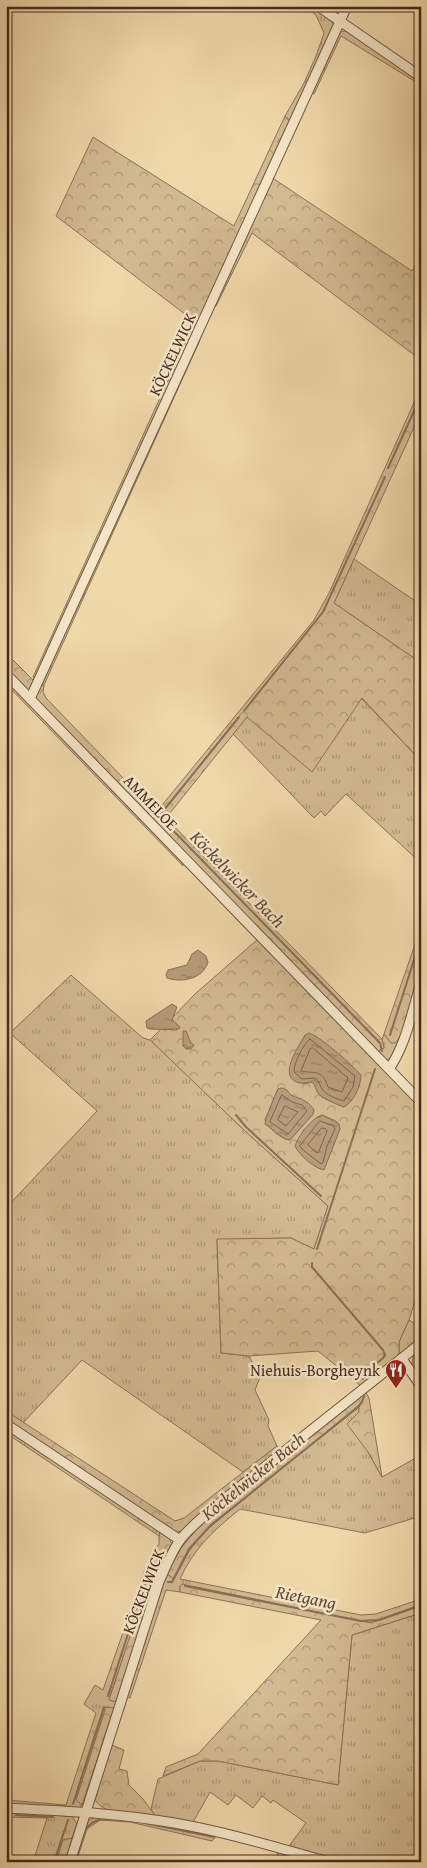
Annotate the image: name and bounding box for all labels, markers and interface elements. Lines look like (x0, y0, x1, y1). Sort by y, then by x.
street label: KÖCKELWICK (142, 308, 202, 400)
street label: AMMELOE (118, 769, 184, 835)
water label: Köckelwicker Bach (184, 823, 292, 934)
place label: Niehuis-Borgheynk (250, 1358, 381, 1382)
restaurant icon: Niehuis-Borgheynk (384, 1358, 408, 1389)
water label: Köckelwicker Bach (194, 1426, 311, 1527)
street label: KÖCKELWICK (116, 1544, 170, 1637)
water label: Rietgang (273, 1578, 338, 1616)

